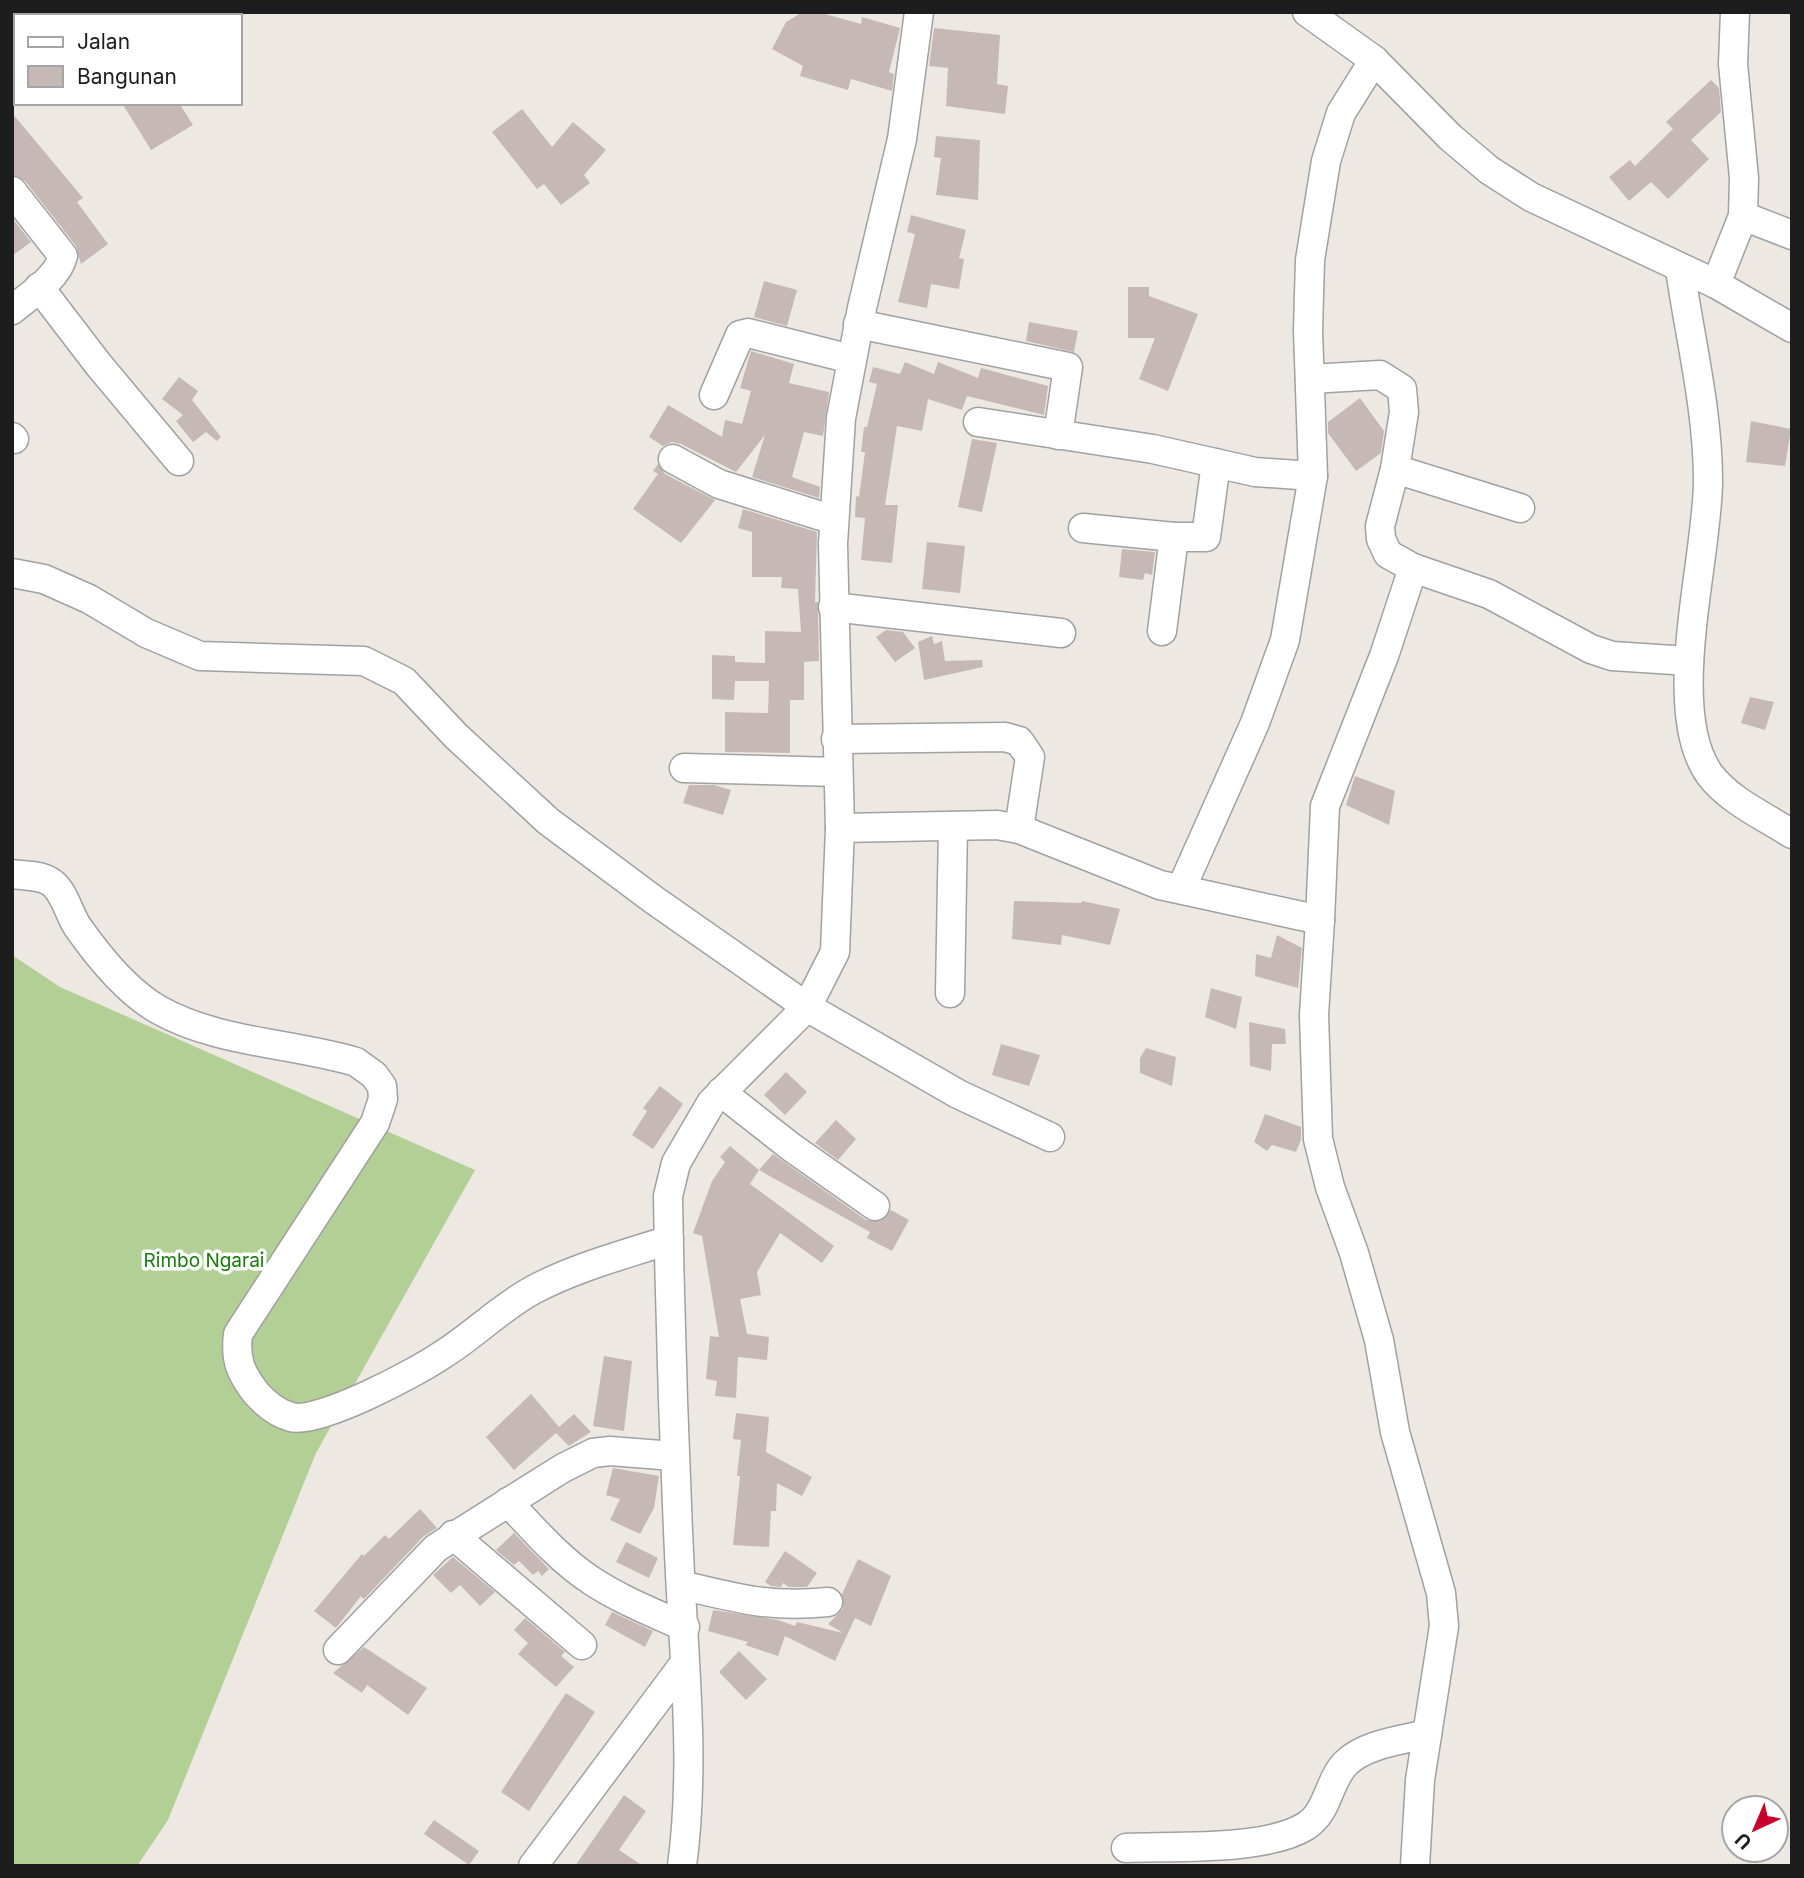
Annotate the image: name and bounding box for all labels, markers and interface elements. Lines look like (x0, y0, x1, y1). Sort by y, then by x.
legend (14, 14, 242, 105)
text: Jalan (77, 29, 130, 54)
text: Bangunan (77, 64, 177, 89)
park label: Rimbo Ngarai (144, 1249, 264, 1272)
north arrow (1720, 1794, 1790, 1864)
text: U (1731, 1828, 1757, 1854)

